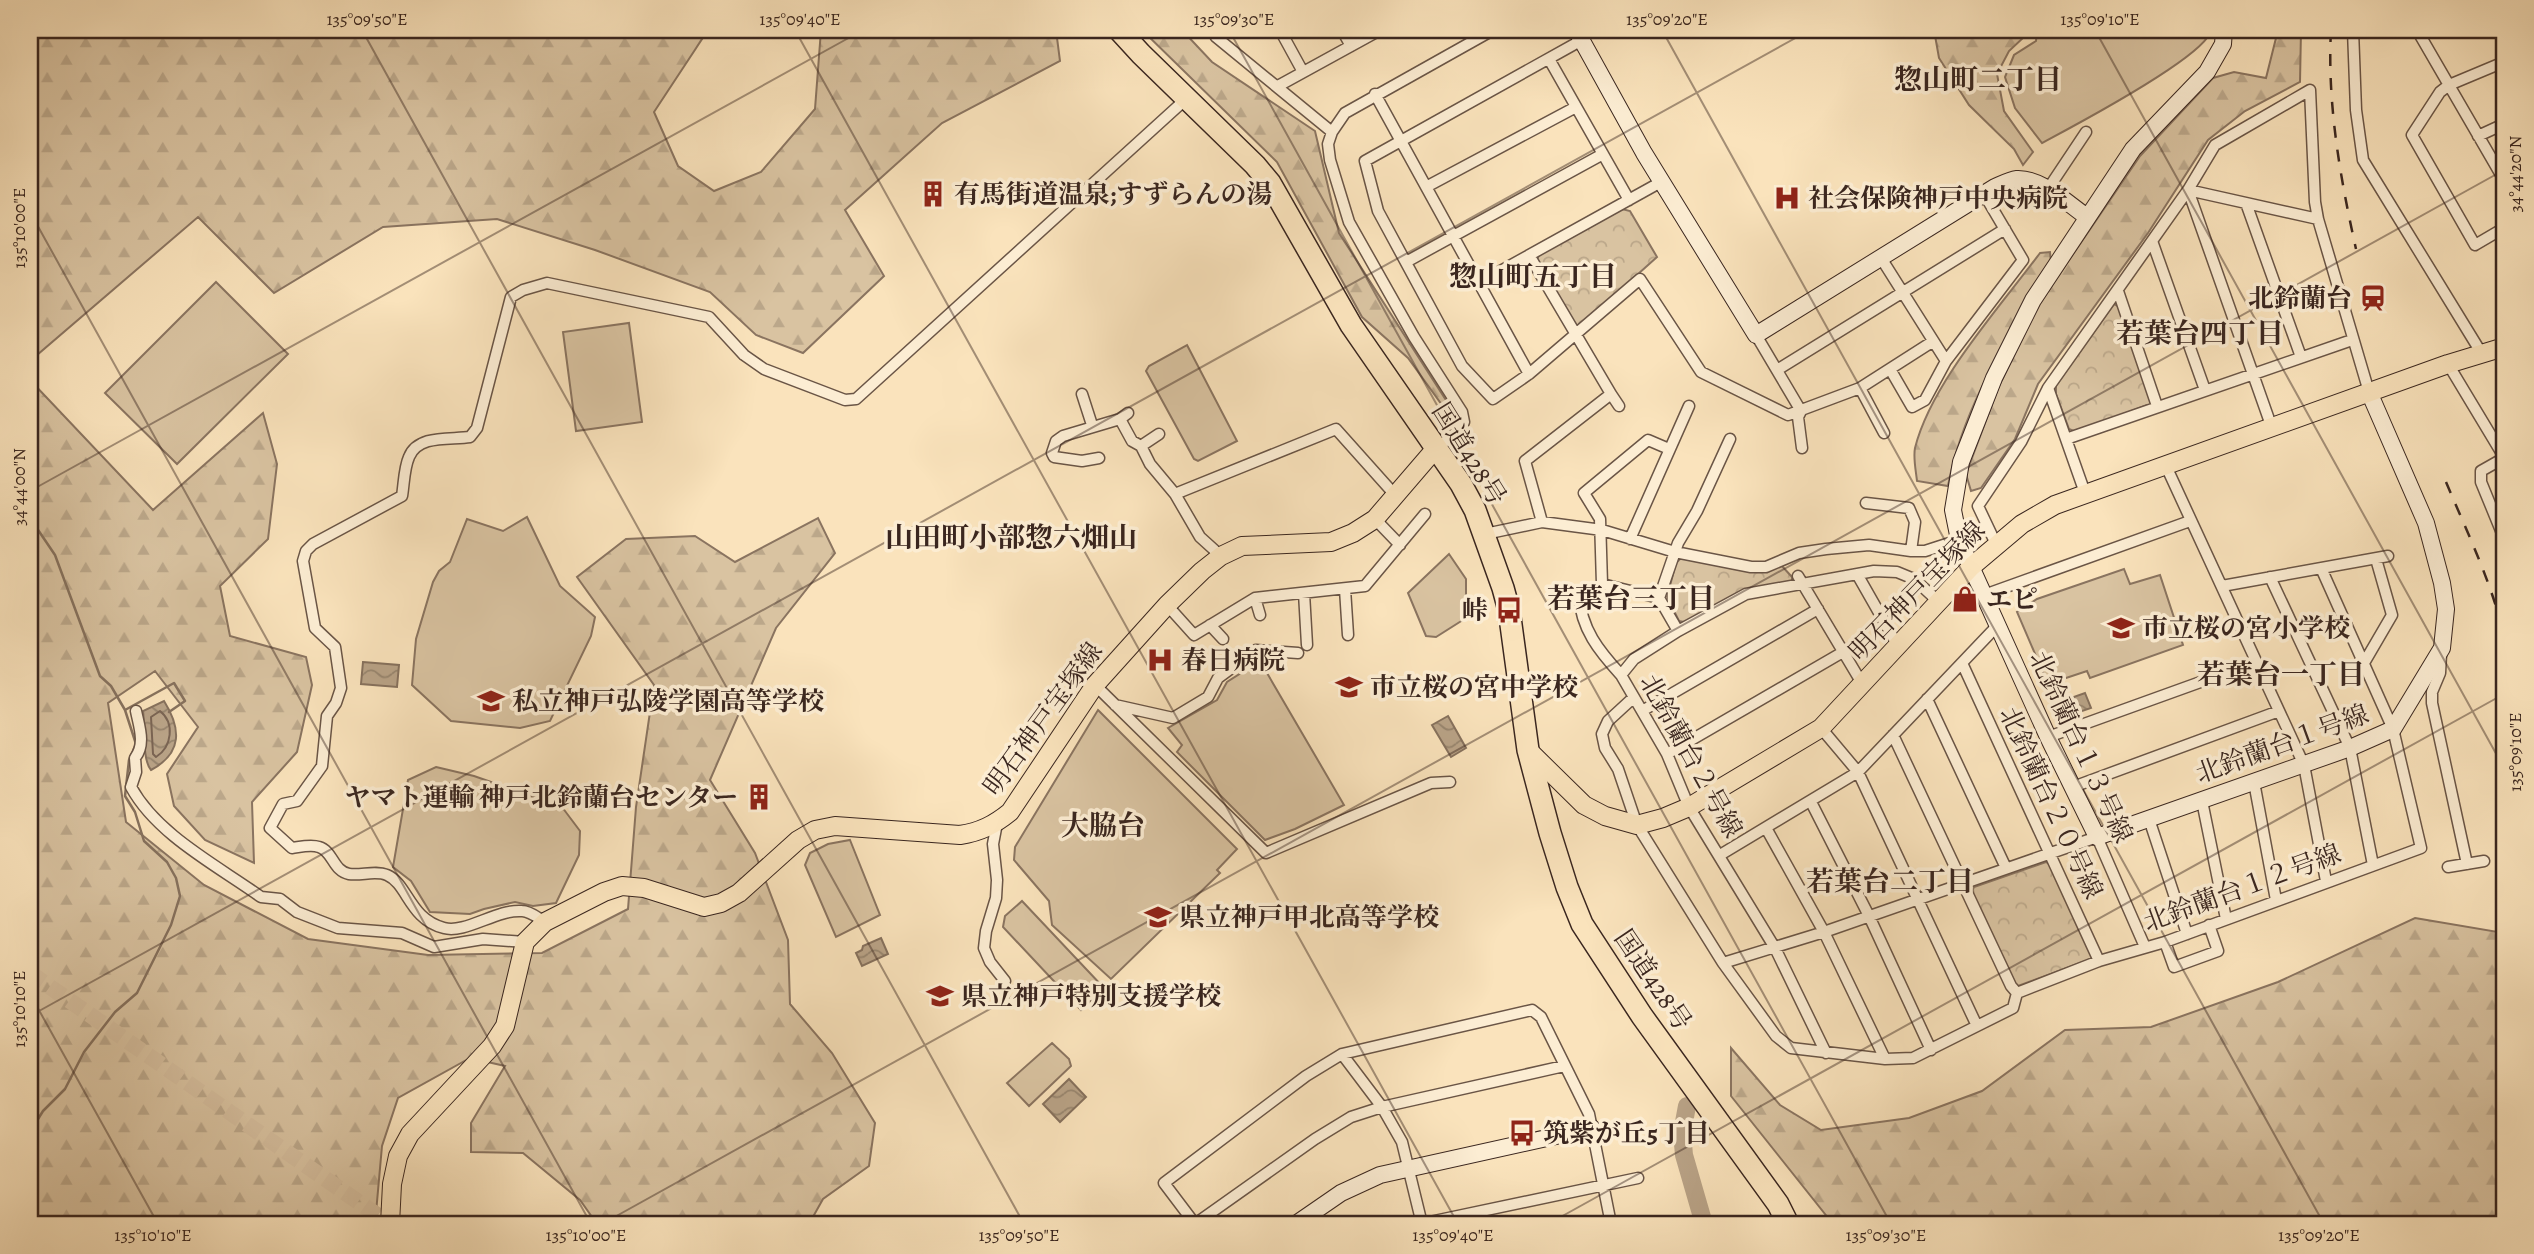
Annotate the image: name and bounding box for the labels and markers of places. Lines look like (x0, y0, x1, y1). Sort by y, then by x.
place label: 有馬街道温泉;すずらんの湯 (954, 177, 1272, 212)
building icon: 有馬街道温泉;すずらんの湯 (918, 179, 948, 209)
place label: 社会保険神戸中央病院 (1808, 181, 2068, 216)
hospital icon: 社会保険神戸中央病院 (1772, 183, 1802, 213)
place label: 北鈴蘭台 (2248, 281, 2352, 316)
station icon: 北鈴蘭台 (2358, 283, 2388, 313)
place label: エピ (1986, 582, 2038, 617)
shop icon: エピ (1950, 584, 1980, 614)
place label: 峠 (1462, 593, 1488, 628)
bus stop icon: 峠 (1494, 595, 1524, 625)
place label: 市立桜の宮小学校 (2142, 611, 2350, 646)
school or university icon: 市立桜の宮小学校 (2106, 613, 2136, 643)
place label: 春日病院 (1181, 643, 1285, 678)
hospital icon: 春日病院 (1145, 645, 1175, 675)
place label: 市立桜の宮中学校 (1370, 670, 1578, 705)
school or university icon: 市立桜の宮中学校 (1334, 672, 1364, 702)
place label: 私立神戸弘陵学園高等学校 (512, 684, 824, 719)
school or university icon: 私立神戸弘陵学園高等学校 (476, 686, 506, 716)
place label: ヤマト運輸 神戸北鈴蘭台センター (345, 780, 738, 815)
building icon: ヤマト運輸 神戸北鈴蘭台センター (744, 782, 774, 812)
place label: 県立神戸甲北高等学校 (1179, 900, 1439, 935)
school or university icon: 県立神戸甲北高等学校 (1143, 902, 1173, 932)
place label: 県立神戸特別支援学校 (961, 979, 1221, 1014)
school or university icon: 県立神戸特別支援学校 (925, 981, 955, 1011)
place label: 筑紫が丘5丁目 (1543, 1116, 1710, 1151)
bus stop icon: 筑紫が丘5丁目 (1507, 1118, 1537, 1148)

